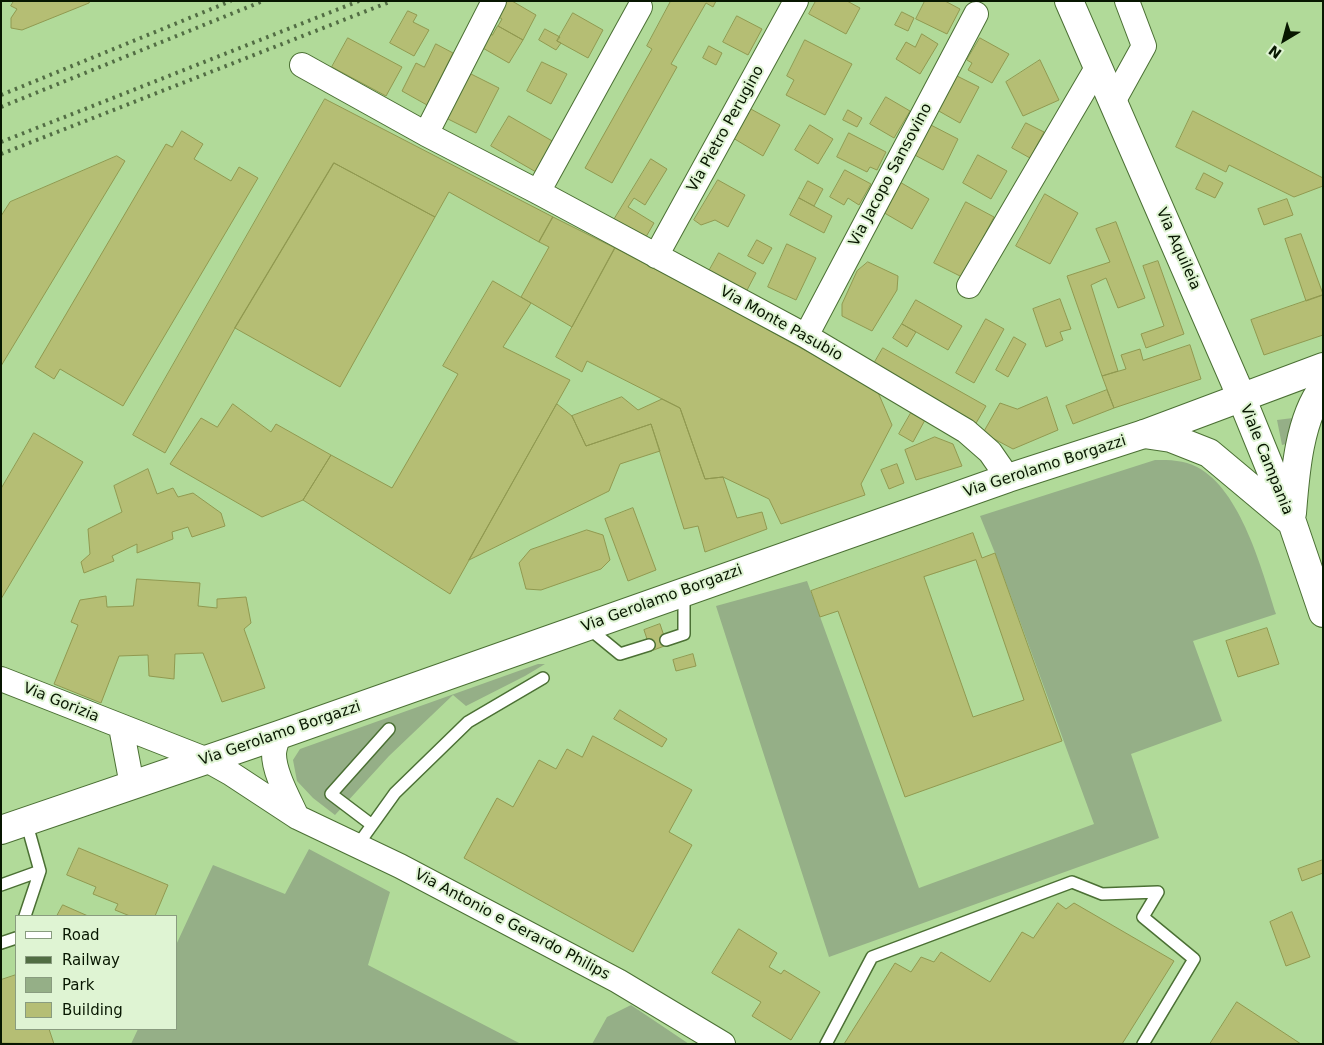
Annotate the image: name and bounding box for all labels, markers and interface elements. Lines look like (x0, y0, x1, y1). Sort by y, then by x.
north arrow (1259, 15, 1309, 65)
text: N (1265, 42, 1284, 62)
street label: Via Pietro Perugino (684, 63, 768, 195)
street label: Via Jacopo Sansovino (846, 100, 936, 250)
street label: Via Aquileia (1152, 205, 1204, 293)
street label: Via Monte Pasubio (717, 283, 845, 365)
street label: Viale Campania (1236, 402, 1296, 518)
street label: Via Gerolamo Borgazzi (961, 432, 1129, 502)
street label: Via Gerolamo Borgazzi (579, 561, 745, 637)
street label: Via Gorizia (20, 680, 102, 726)
street label: Via Gerolamo Borgazzi (197, 698, 363, 770)
street label: Via Antonio e Gerardo Philips (411, 866, 613, 984)
legend (15, 915, 178, 1030)
text: Road (62, 926, 100, 944)
text: Railway (62, 951, 120, 969)
text: Park (62, 976, 94, 994)
text: Building (62, 1001, 123, 1019)

